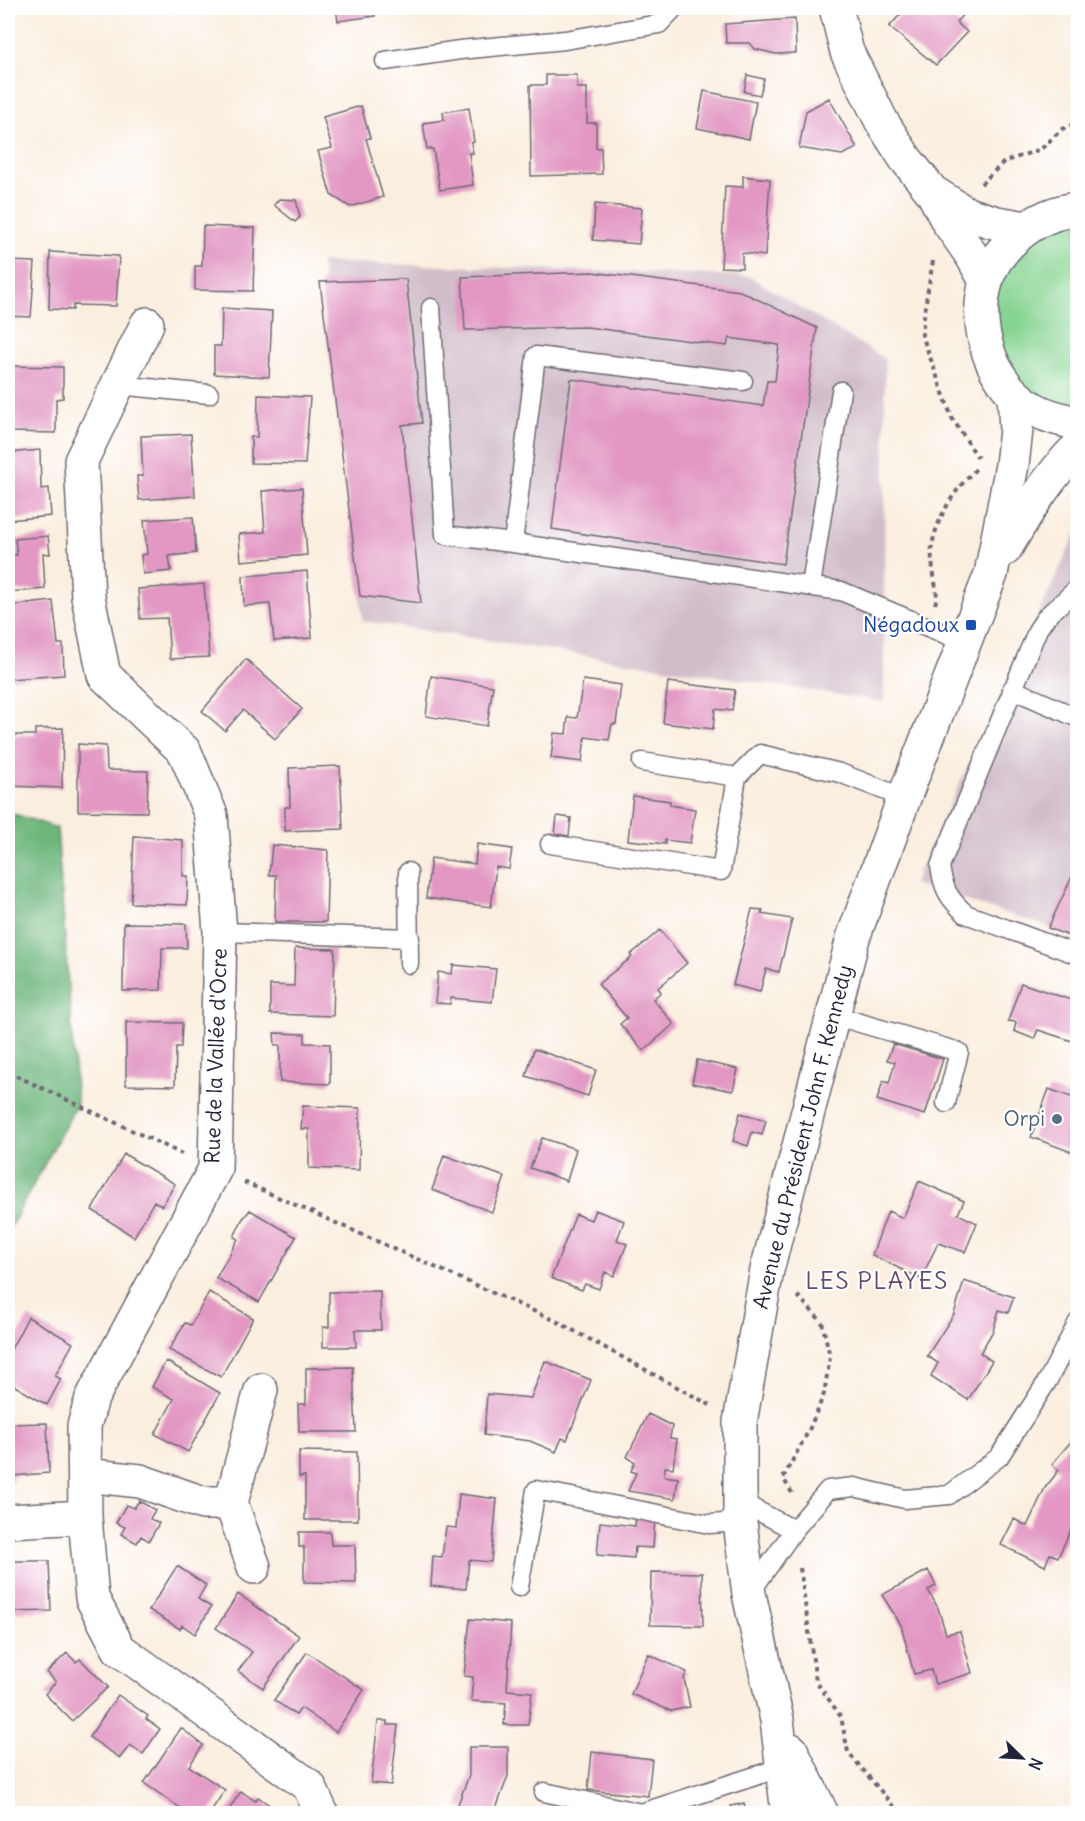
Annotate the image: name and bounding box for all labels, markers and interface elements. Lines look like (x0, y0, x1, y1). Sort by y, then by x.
place label: Négadoux (863, 611, 959, 638)
marker: Négadoux (964, 618, 978, 632)
street label: Rue de la Vallée d'Ocre (198, 948, 233, 1164)
street label: Avenue du Président John F. Kennedy (747, 962, 858, 1312)
place label: Orpi (1004, 1105, 1045, 1132)
marker: Orpi (1050, 1112, 1064, 1126)
district label: LES PLAYES (805, 1265, 949, 1295)
north arrow (992, 1728, 1052, 1788)
text: N (1024, 1755, 1047, 1773)

